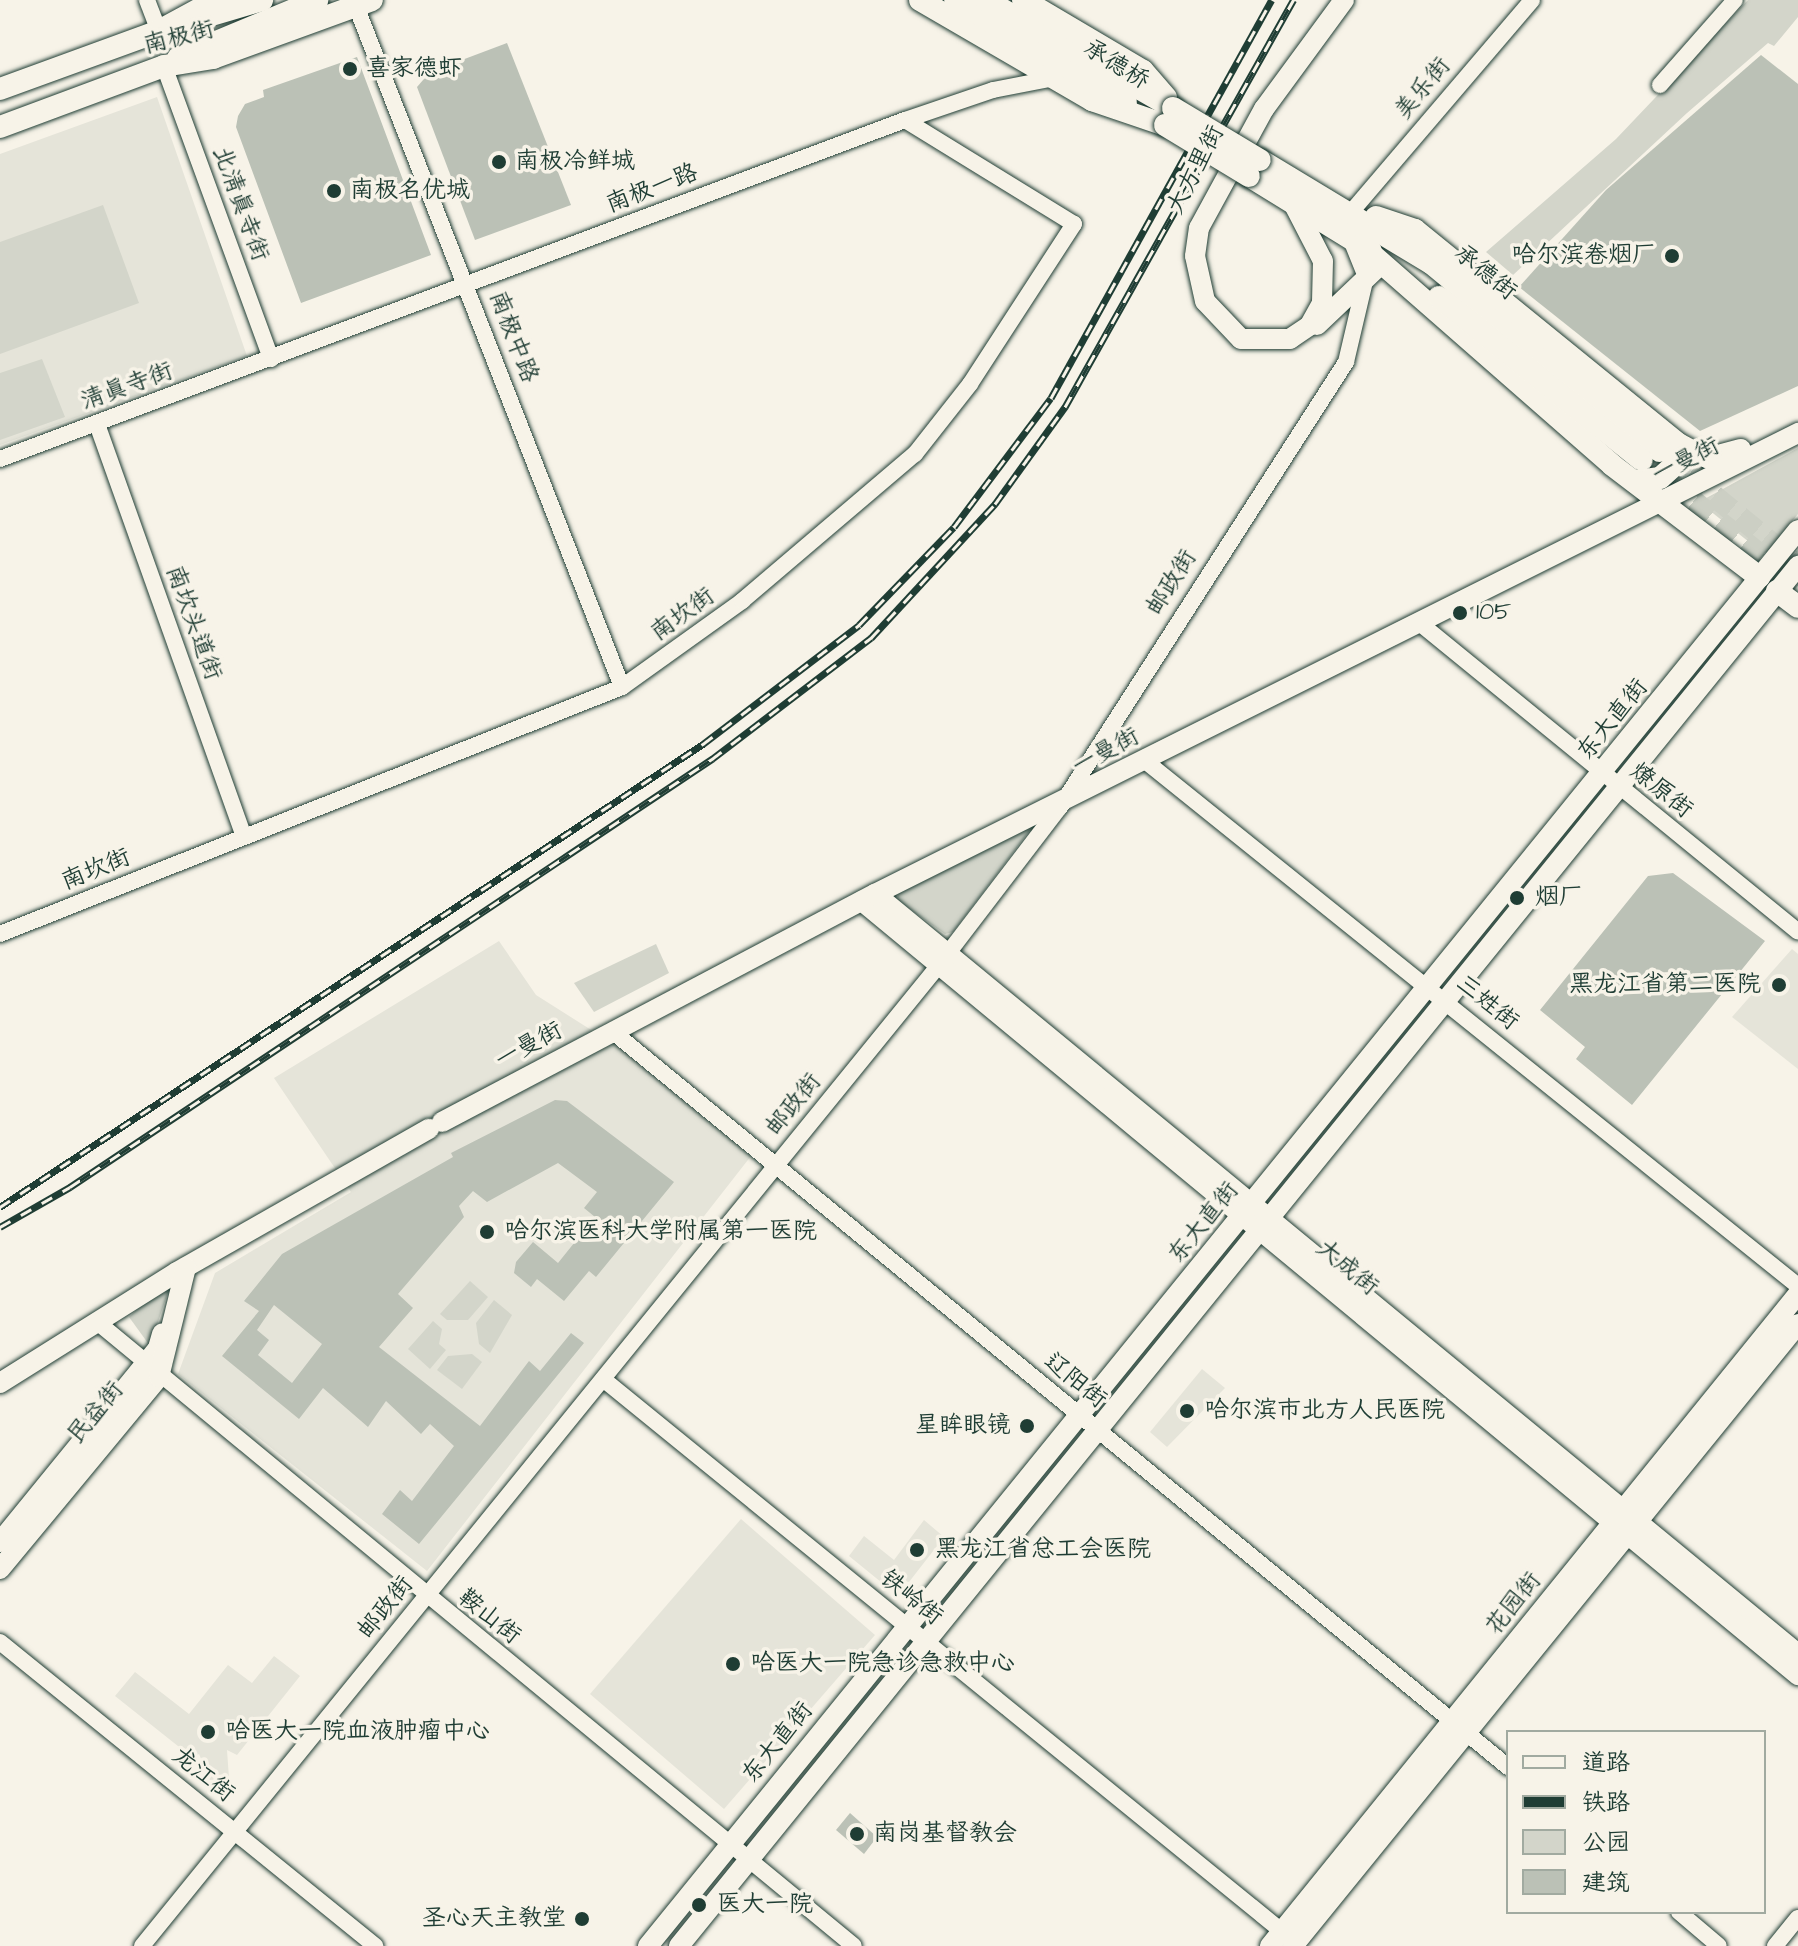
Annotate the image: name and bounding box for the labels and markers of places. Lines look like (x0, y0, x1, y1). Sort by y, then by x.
place label: 喜家德虾 (366, 55, 462, 83)
marker: 喜家德虾 (341, 60, 359, 78)
place label: 南极冷鲜城 (515, 148, 635, 176)
marker: 南极冷鲜城 (490, 153, 508, 171)
place label: 南极名优城 (350, 177, 470, 205)
marker: 南极名优城 (325, 182, 343, 200)
place label: 哈尔滨卷烟厂 (1512, 242, 1656, 270)
marker: 哈尔滨卷烟厂 (1663, 247, 1681, 265)
place label: 105 (1476, 599, 1511, 627)
marker: 105 (1451, 604, 1469, 622)
place label: 烟厂 (1535, 884, 1583, 912)
marker: 烟厂 (1506, 887, 1528, 909)
place label: 黑龙江省第二医院 (1569, 971, 1761, 999)
marker: 黑龙江省第二医院 (1768, 974, 1790, 996)
place label: 哈尔滨医科大学附属第一医院 (505, 1218, 817, 1246)
marker: 哈尔滨医科大学附属第一医院 (476, 1221, 498, 1243)
place label: 哈尔滨市北方人民医院 (1205, 1397, 1445, 1425)
marker: 哈尔滨市北方人民医院 (1176, 1400, 1198, 1422)
place label: 星眸眼镜 (915, 1412, 1011, 1440)
marker: 星眸眼镜 (1018, 1417, 1036, 1435)
place label: 黑龙江省总工会医院 (935, 1536, 1151, 1564)
marker: 黑龙江省总工会医院 (906, 1539, 928, 1561)
place label: 哈医大一院急诊急救中心 (751, 1650, 1015, 1678)
marker: 哈医大一院急诊急救中心 (722, 1653, 744, 1675)
place label: 哈医大一院血液肿瘤中心 (226, 1718, 490, 1746)
marker: 哈医大一院血液肿瘤中心 (197, 1721, 219, 1743)
place label: 南岗基督教会 (873, 1820, 1017, 1848)
marker: 南岗基督教会 (848, 1825, 866, 1843)
place label: 医大一院 (717, 1891, 813, 1919)
marker: 医大一院 (688, 1894, 710, 1916)
place label: 圣心天主教堂 (422, 1905, 566, 1933)
marker: 圣心天主教堂 (573, 1910, 591, 1928)

